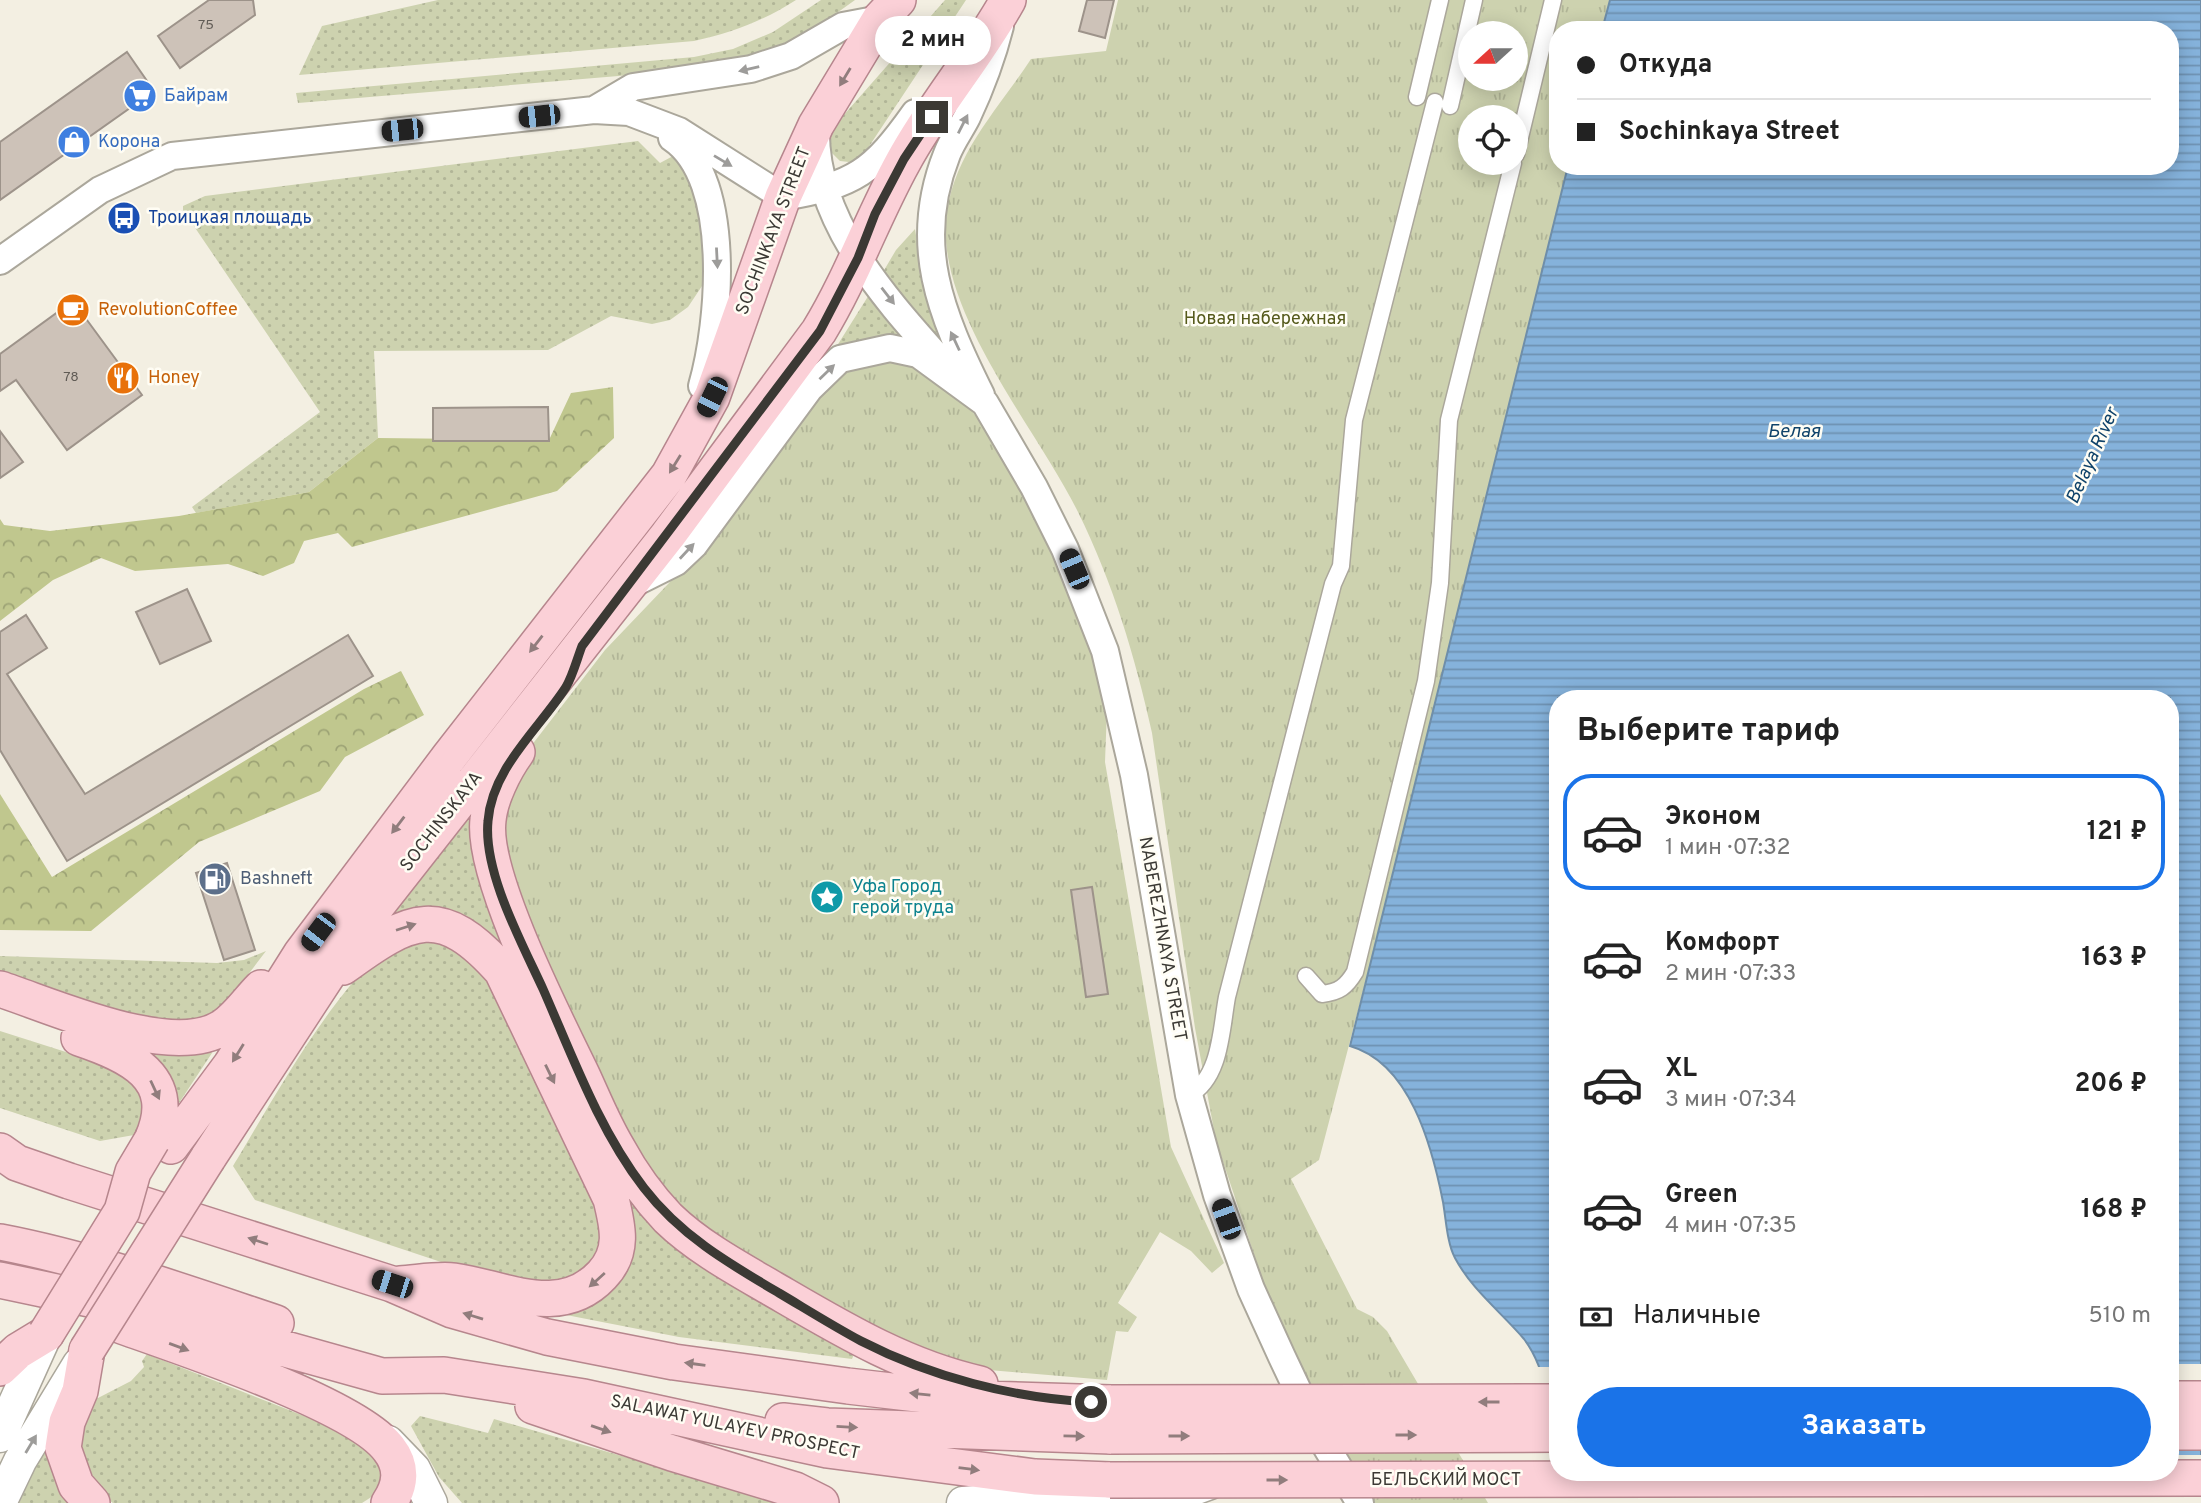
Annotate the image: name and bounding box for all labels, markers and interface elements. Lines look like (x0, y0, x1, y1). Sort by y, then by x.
callout: 2 мин (874, 16, 990, 64)
house number: 75 (198, 17, 214, 34)
north arrow (1458, 21, 1528, 91)
map controls (1458, 21, 1528, 175)
text: 2 мин (901, 26, 965, 55)
text: Откуда (1619, 49, 1712, 82)
one-way arrow (738, 63, 760, 74)
one-way arrow (838, 68, 851, 87)
supermarket icon: Байрам (121, 77, 159, 115)
place label: Байрам (164, 85, 228, 108)
route end (916, 101, 948, 133)
car (518, 103, 561, 129)
button: locate (1458, 105, 1528, 175)
one-way arrow (958, 114, 969, 134)
text: Sochinkaya Street (1619, 116, 1840, 149)
car (381, 117, 424, 143)
shop icon: Корона (55, 123, 93, 161)
place label: Корона (98, 131, 160, 154)
street label: SOCHINKAYA STREET (731, 144, 817, 318)
one-way arrow (714, 154, 733, 167)
bus stop icon: Троицкая площадь (105, 199, 143, 237)
place label: Троицкая площадь (148, 207, 312, 230)
one-way arrow (711, 247, 722, 269)
one-way arrow (881, 287, 895, 305)
cafe icon: RevolutionCoffee (54, 291, 92, 329)
place label: RevolutionCoffee (98, 299, 238, 322)
park label: Новая набережная (1184, 308, 1346, 331)
one-way arrow (949, 331, 961, 351)
restaurant icon: Honey (104, 359, 142, 397)
one-way arrow (818, 364, 835, 380)
place label: Honey (148, 367, 200, 390)
house number: 78 (63, 369, 79, 386)
car (694, 374, 731, 420)
water label: Belaya River (2061, 403, 2126, 508)
water label: Белая (1768, 420, 1822, 444)
one-way arrow (669, 455, 682, 474)
one-way arrow (679, 542, 695, 560)
car (1057, 546, 1092, 592)
one-way arrow (529, 635, 544, 653)
text: Выберите тариф (1577, 712, 1840, 752)
street label: SOCHINSKAYA (396, 767, 488, 877)
icon: car (1581, 801, 1644, 864)
text: Эконом (1665, 801, 1761, 834)
one-way arrow (391, 816, 405, 834)
text: 121 ₽ (2087, 816, 2147, 849)
text: 1 мин · 07:32 (1665, 834, 1791, 863)
street label: NABEREZHNAYA STREET (1133, 835, 1191, 1043)
fuel station icon: Bashneft (196, 860, 234, 898)
place label: Bashneft (240, 868, 313, 891)
place label: Уфа Город герой труда (852, 876, 954, 920)
place icon: Уфа Город герой труда (808, 878, 846, 916)
car (297, 909, 340, 955)
one-way arrow (396, 921, 417, 932)
icon: car (1581, 927, 1644, 990)
text: Комфорт (1665, 927, 1779, 960)
text: 163 ₽ (2081, 942, 2147, 975)
text: 2 мин · 07:33 (1665, 960, 1796, 989)
one-way arrow (232, 1043, 245, 1062)
icon: car (1581, 1053, 1644, 1116)
text: XL (1665, 1053, 1697, 1086)
one-way arrow (545, 1064, 556, 1084)
text: 206 ₽ (2074, 1068, 2147, 1101)
one-way arrow (149, 1080, 161, 1100)
text: 3 мин · 07:34 (1665, 1086, 1796, 1115)
icon: car (1581, 1179, 1644, 1242)
text: Green (1665, 1179, 1738, 1212)
text: 168 ₽ (2081, 1194, 2147, 1227)
car (1209, 1196, 1244, 1242)
text: 4 мин · 07:35 (1665, 1212, 1797, 1241)
one-way arrow (247, 1236, 268, 1246)
car (369, 1268, 416, 1300)
one-way arrow (589, 1271, 606, 1287)
icon: cash (1577, 1298, 1615, 1336)
text: Наличные (1633, 1300, 1761, 1333)
text: 510 m (2088, 1302, 2151, 1331)
one-way arrow (462, 1311, 483, 1321)
one-way arrow (168, 1342, 189, 1353)
one-way arrow (684, 1359, 706, 1370)
route start (1075, 1386, 1107, 1418)
button: Заказать (1577, 1387, 2151, 1467)
one-way arrow (909, 1389, 931, 1400)
street label: SALAWAT YULAYEV PROSPECT (608, 1390, 862, 1466)
one-way arrow (1478, 1396, 1500, 1408)
one-way arrow (836, 1421, 858, 1432)
one-way arrow (590, 1424, 611, 1435)
one-way arrow (1396, 1429, 1418, 1441)
one-way arrow (1064, 1430, 1086, 1442)
one-way arrow (1168, 1430, 1190, 1442)
one-way arrow (24, 1434, 37, 1453)
one-way arrow (958, 1463, 980, 1474)
street label: БЕЛЬСКИЙ МОСТ (1371, 1467, 1521, 1492)
one-way arrow (1266, 1474, 1288, 1486)

